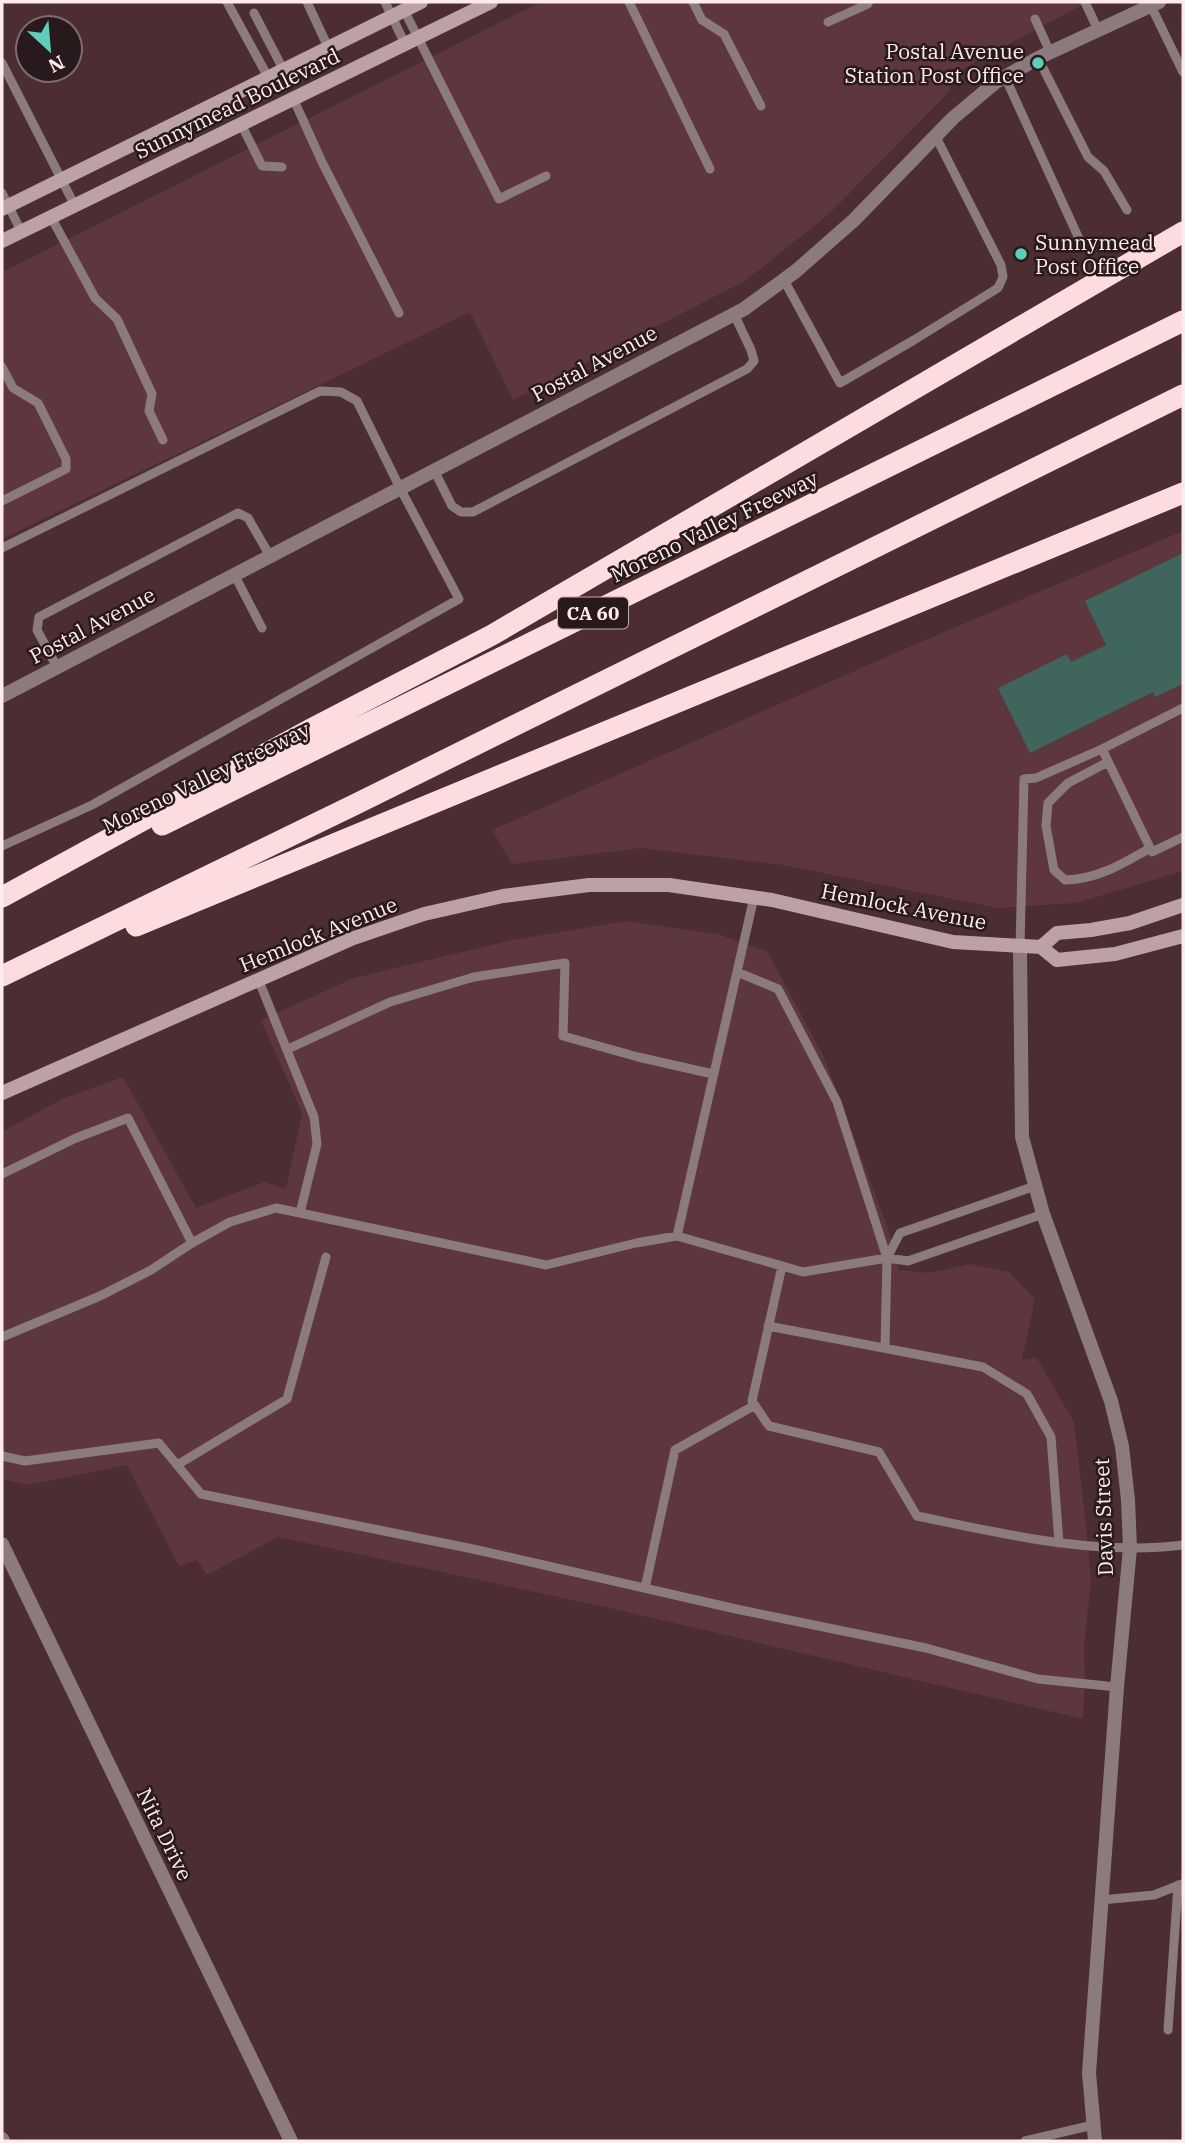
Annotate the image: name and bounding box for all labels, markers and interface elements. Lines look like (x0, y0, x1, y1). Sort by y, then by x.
north arrow (14, 14, 84, 84)
place label: Postal Avenue Station Post Office (844, 37, 1024, 89)
street label: Sunnymead Boulevard (130, 41, 344, 165)
text: N (44, 50, 68, 78)
marker: Postal Avenue Station Post Office (1030, 55, 1046, 71)
place label: Sunnymead Post Office (1035, 228, 1154, 280)
marker: Sunnymead Post Office (1013, 246, 1029, 262)
street label: Postal Avenue (526, 318, 662, 408)
street label: Moreno Valley Freeway (605, 463, 823, 589)
street label: Postal Avenue (24, 580, 160, 670)
road number: CA 60 (558, 598, 628, 628)
street label: Moreno Valley Freeway (97, 714, 315, 840)
street label: Hemlock Avenue (819, 876, 989, 936)
street label: Hemlock Avenue (235, 890, 401, 978)
street label: Davis Street (1087, 1458, 1119, 1576)
street label: Nita Drive (131, 1783, 199, 1885)

